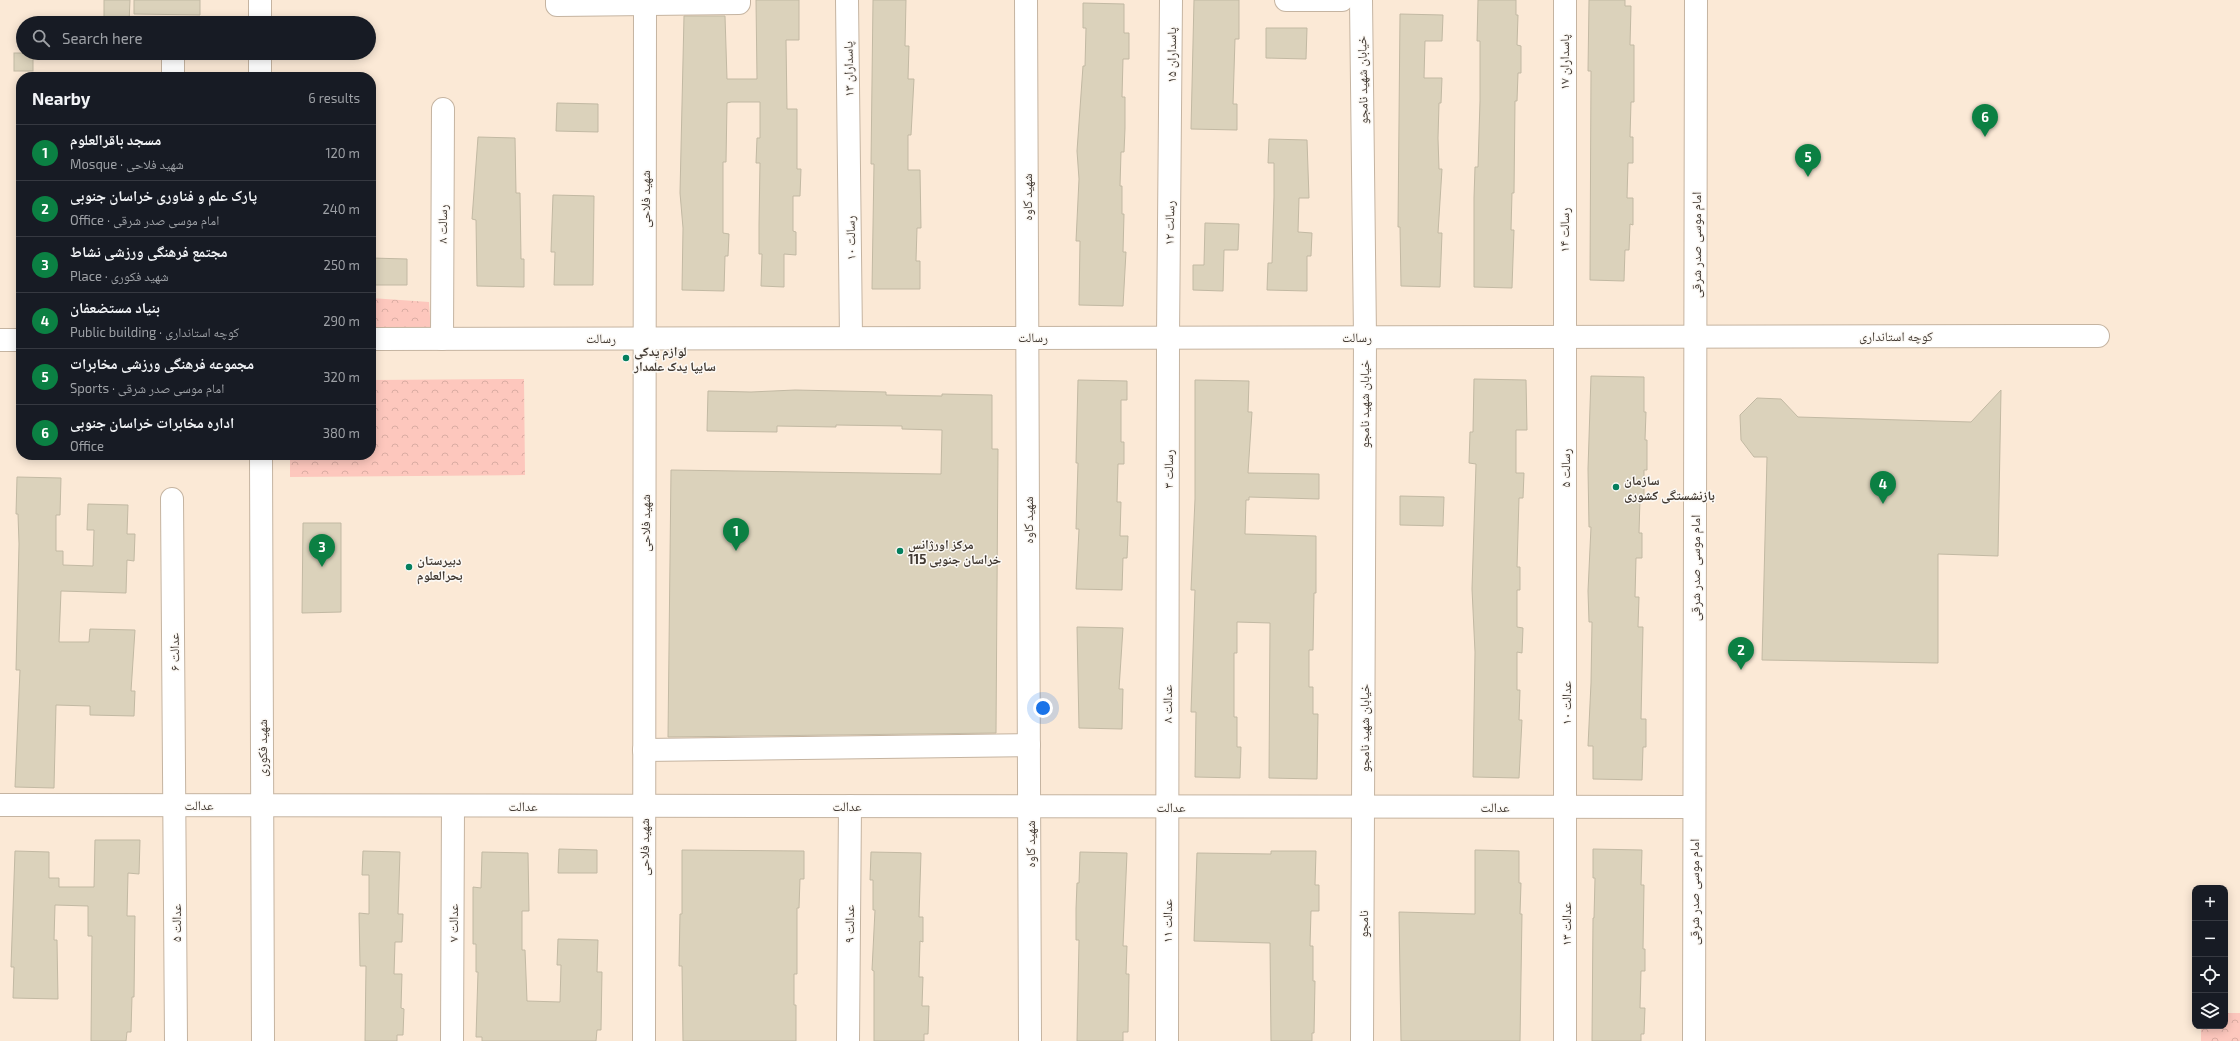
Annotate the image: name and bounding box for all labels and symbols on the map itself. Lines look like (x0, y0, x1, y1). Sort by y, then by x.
street label: پاسداران ۱۵ (1163, 27, 1180, 83)
street label: پاسداران ۱۷ (1556, 34, 1573, 90)
street label: خیابان شهید نامجو (1353, 36, 1372, 124)
street label: پاسداران ۱۳ (840, 41, 858, 97)
pin: 6 (1972, 104, 1998, 137)
pin: 5 (1795, 144, 1821, 177)
street label: شهید فلاحی (637, 170, 654, 228)
street label: شهید کاوه (1019, 173, 1036, 221)
street label: امام موسی صدر شرقی (1688, 192, 1705, 298)
street label: رسالت ۱۲ (1161, 200, 1178, 246)
street label: رسالت ۸ (434, 205, 451, 243)
street label: رسالت ۱۴ (1556, 208, 1573, 252)
street label: رسالت ۱۰ (842, 215, 859, 261)
street label: کوچه استانداری (1859, 328, 1934, 345)
street label: رسالت (1018, 329, 1048, 346)
street label: رسالت (1342, 329, 1372, 346)
street label: رسالت (586, 330, 616, 347)
place label: لوازم یدکی سایپا یدک علمدار (633, 343, 716, 375)
marker: لوازم یدکی سایپا یدک علمدار (621, 353, 631, 363)
street label: خیابان شهید نامجو (1356, 360, 1373, 448)
street label: رسالت ۵ (1557, 449, 1574, 487)
street label: رسالت ۳ (1160, 450, 1177, 488)
pin: 4 (1870, 471, 1896, 504)
place label: سازمان بازنشستگی کشوری (1624, 472, 1715, 504)
marker: سازمان بازنشستگی کشوری (1611, 482, 1621, 492)
street label: شهید فلاحی (637, 494, 654, 552)
street label: شهید کاوه (1020, 496, 1037, 544)
street label: امام موسی صدر شرقی (1687, 515, 1704, 621)
pin: 1 (723, 518, 749, 551)
pin: 3 (309, 534, 335, 567)
place label: مرکز اورژانس 115 خراسان جنوبی (908, 536, 1001, 568)
marker: مرکز اورژانس 115 خراسان جنوبی (895, 546, 905, 556)
place label: دبیرستان بحرالعلوم (417, 552, 463, 585)
marker: دبیرستان بحرالعلوم (404, 562, 414, 572)
street label: عدالت ۶ (166, 632, 182, 671)
pin: 2 (1728, 637, 1754, 670)
street label: عدالت ۱۰ (1558, 681, 1574, 725)
street label: خیابان شهید نامجو (1356, 684, 1373, 772)
street label: عدالت ۸ (1159, 685, 1175, 723)
your location (1033, 698, 1053, 718)
street label: شهید فکوری (254, 719, 271, 777)
street label: عدالت (184, 797, 214, 813)
street label: عدالت (508, 798, 538, 814)
street label: عدالت (832, 798, 862, 814)
street label: عدالت (1156, 799, 1186, 815)
street label: عدالت (1480, 799, 1510, 815)
street label: شهید فلاحی (636, 818, 653, 876)
street label: شهید کاوه (1022, 820, 1039, 868)
street label: امام موسی صدر شرقی (1686, 839, 1703, 945)
street label: عدالت ۱۱ (1159, 899, 1175, 943)
street label: عدالت ۱۳ (1558, 902, 1574, 946)
street label: عدالت ۵ (168, 904, 184, 942)
street label: عدالت ۷ (445, 904, 461, 942)
street label: عدالت ۹ (841, 905, 857, 943)
street label: نامجو (1355, 910, 1372, 938)

